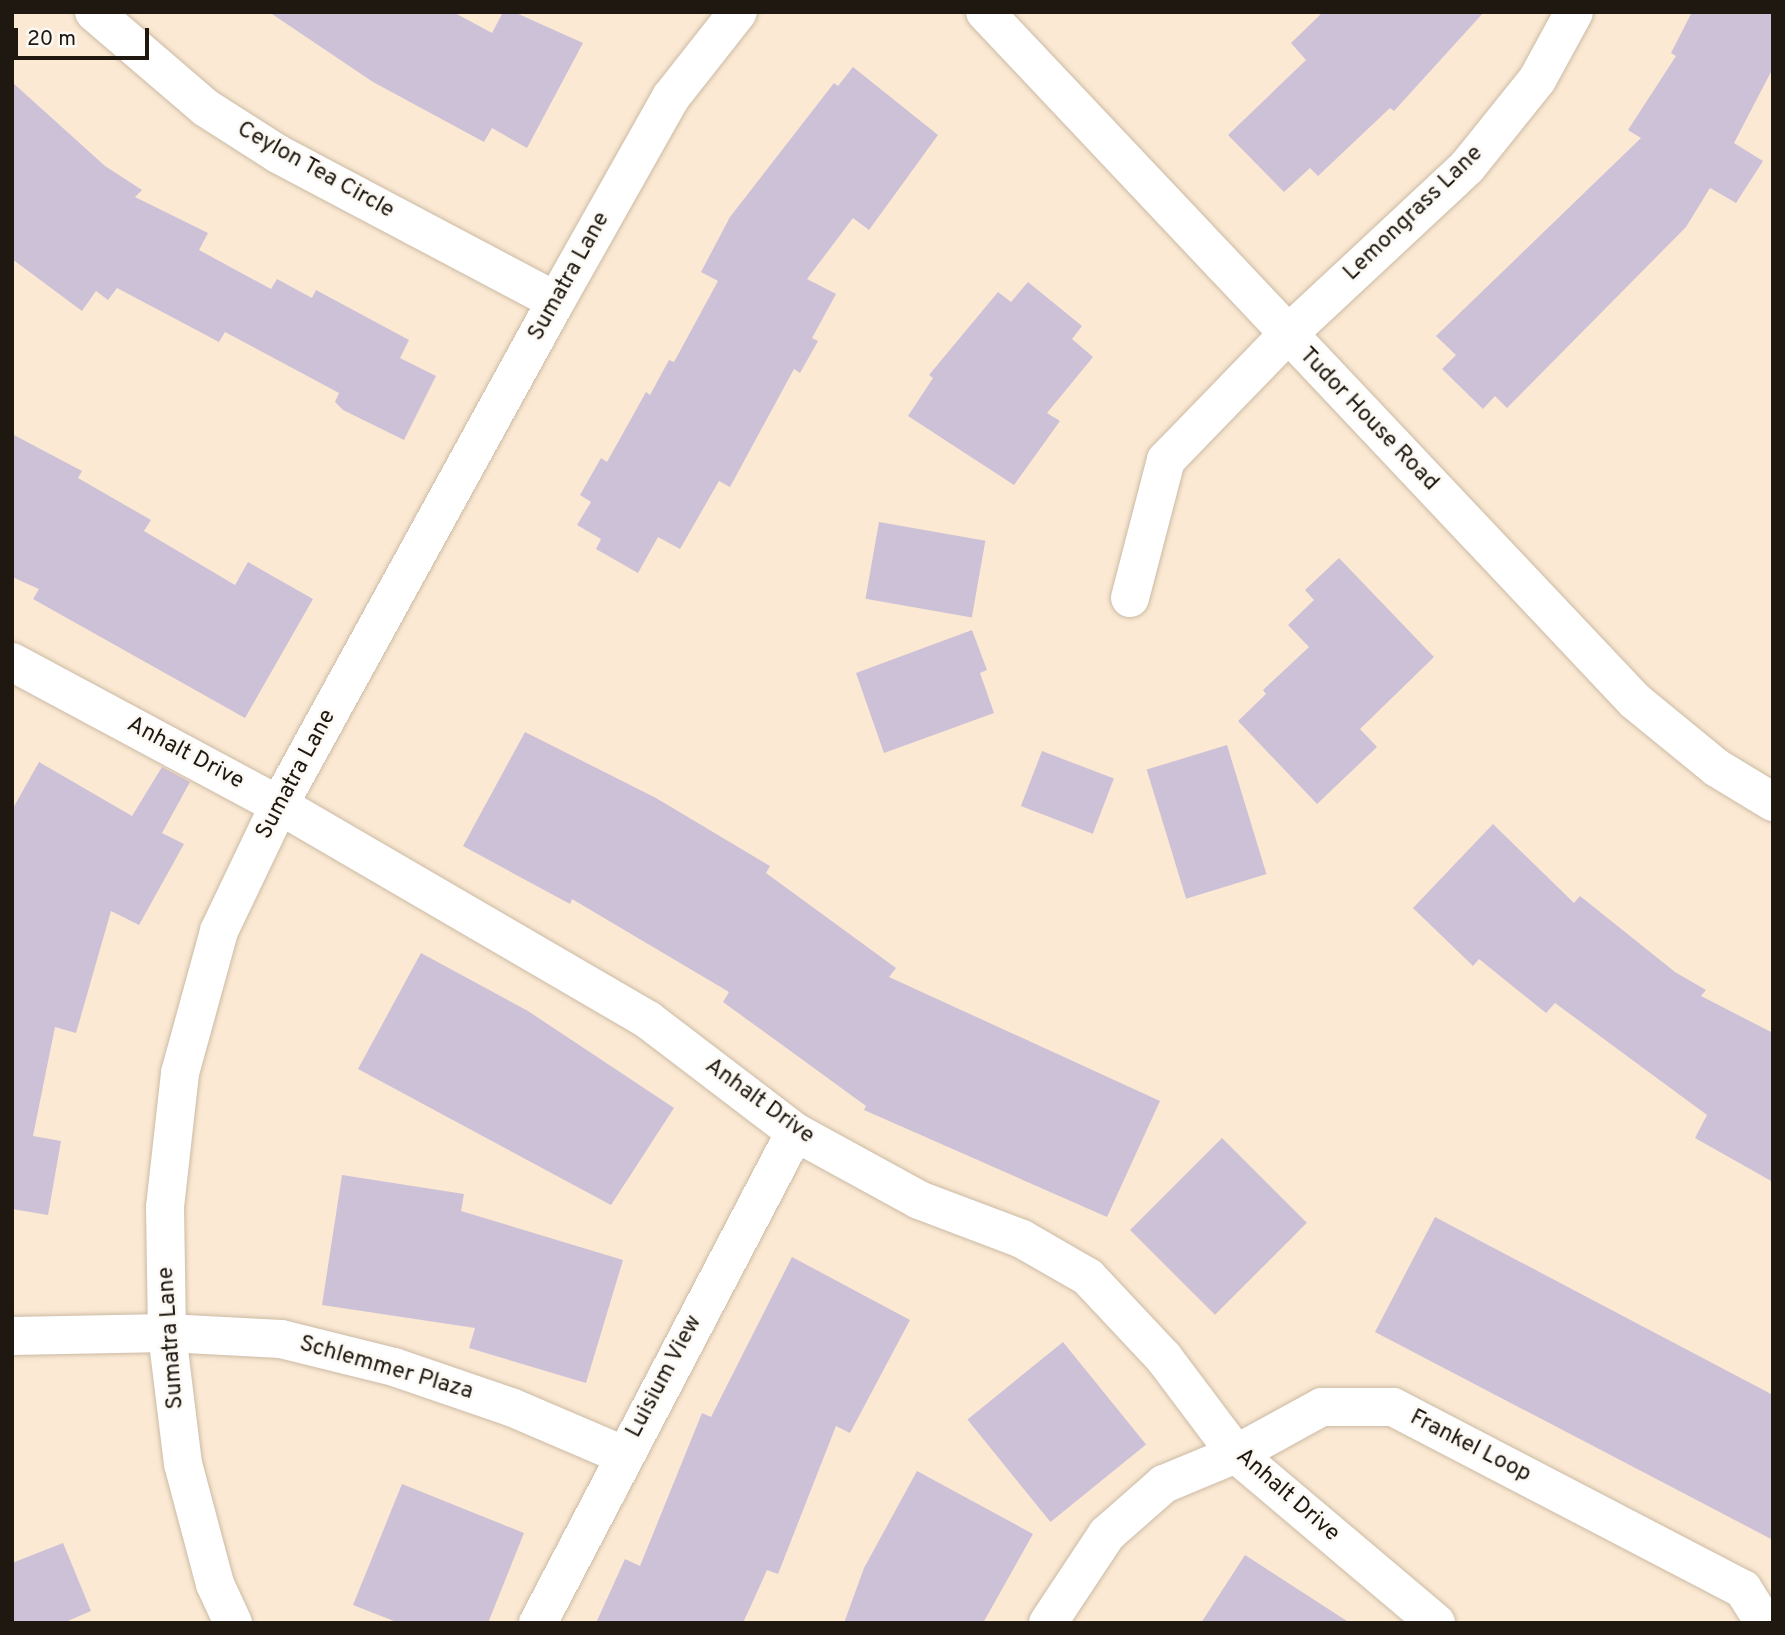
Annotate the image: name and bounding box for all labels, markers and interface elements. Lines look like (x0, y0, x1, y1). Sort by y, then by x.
scale bar (18, 14, 152, 58)
text: 20 m (27, 26, 76, 53)
street label: Ceylon Tea Circle (231, 116, 399, 226)
street label: Lemongrass Lane (1339, 141, 1489, 287)
street label: Sumatra Lane (523, 208, 617, 346)
street label: Tudor House Road (1292, 342, 1444, 498)
street label: Sumatra Lane (251, 705, 343, 845)
street label: Anhalt Drive (122, 712, 248, 796)
street label: Anhalt Drive (699, 1053, 819, 1151)
street label: Sumatra Lane (153, 1266, 191, 1410)
street label: Luisium View (621, 1311, 709, 1443)
street label: Schlemmer Plaza (296, 1331, 476, 1407)
street label: Frankel Loop (1405, 1405, 1535, 1489)
street label: Anhalt Drive (1230, 1443, 1344, 1549)

